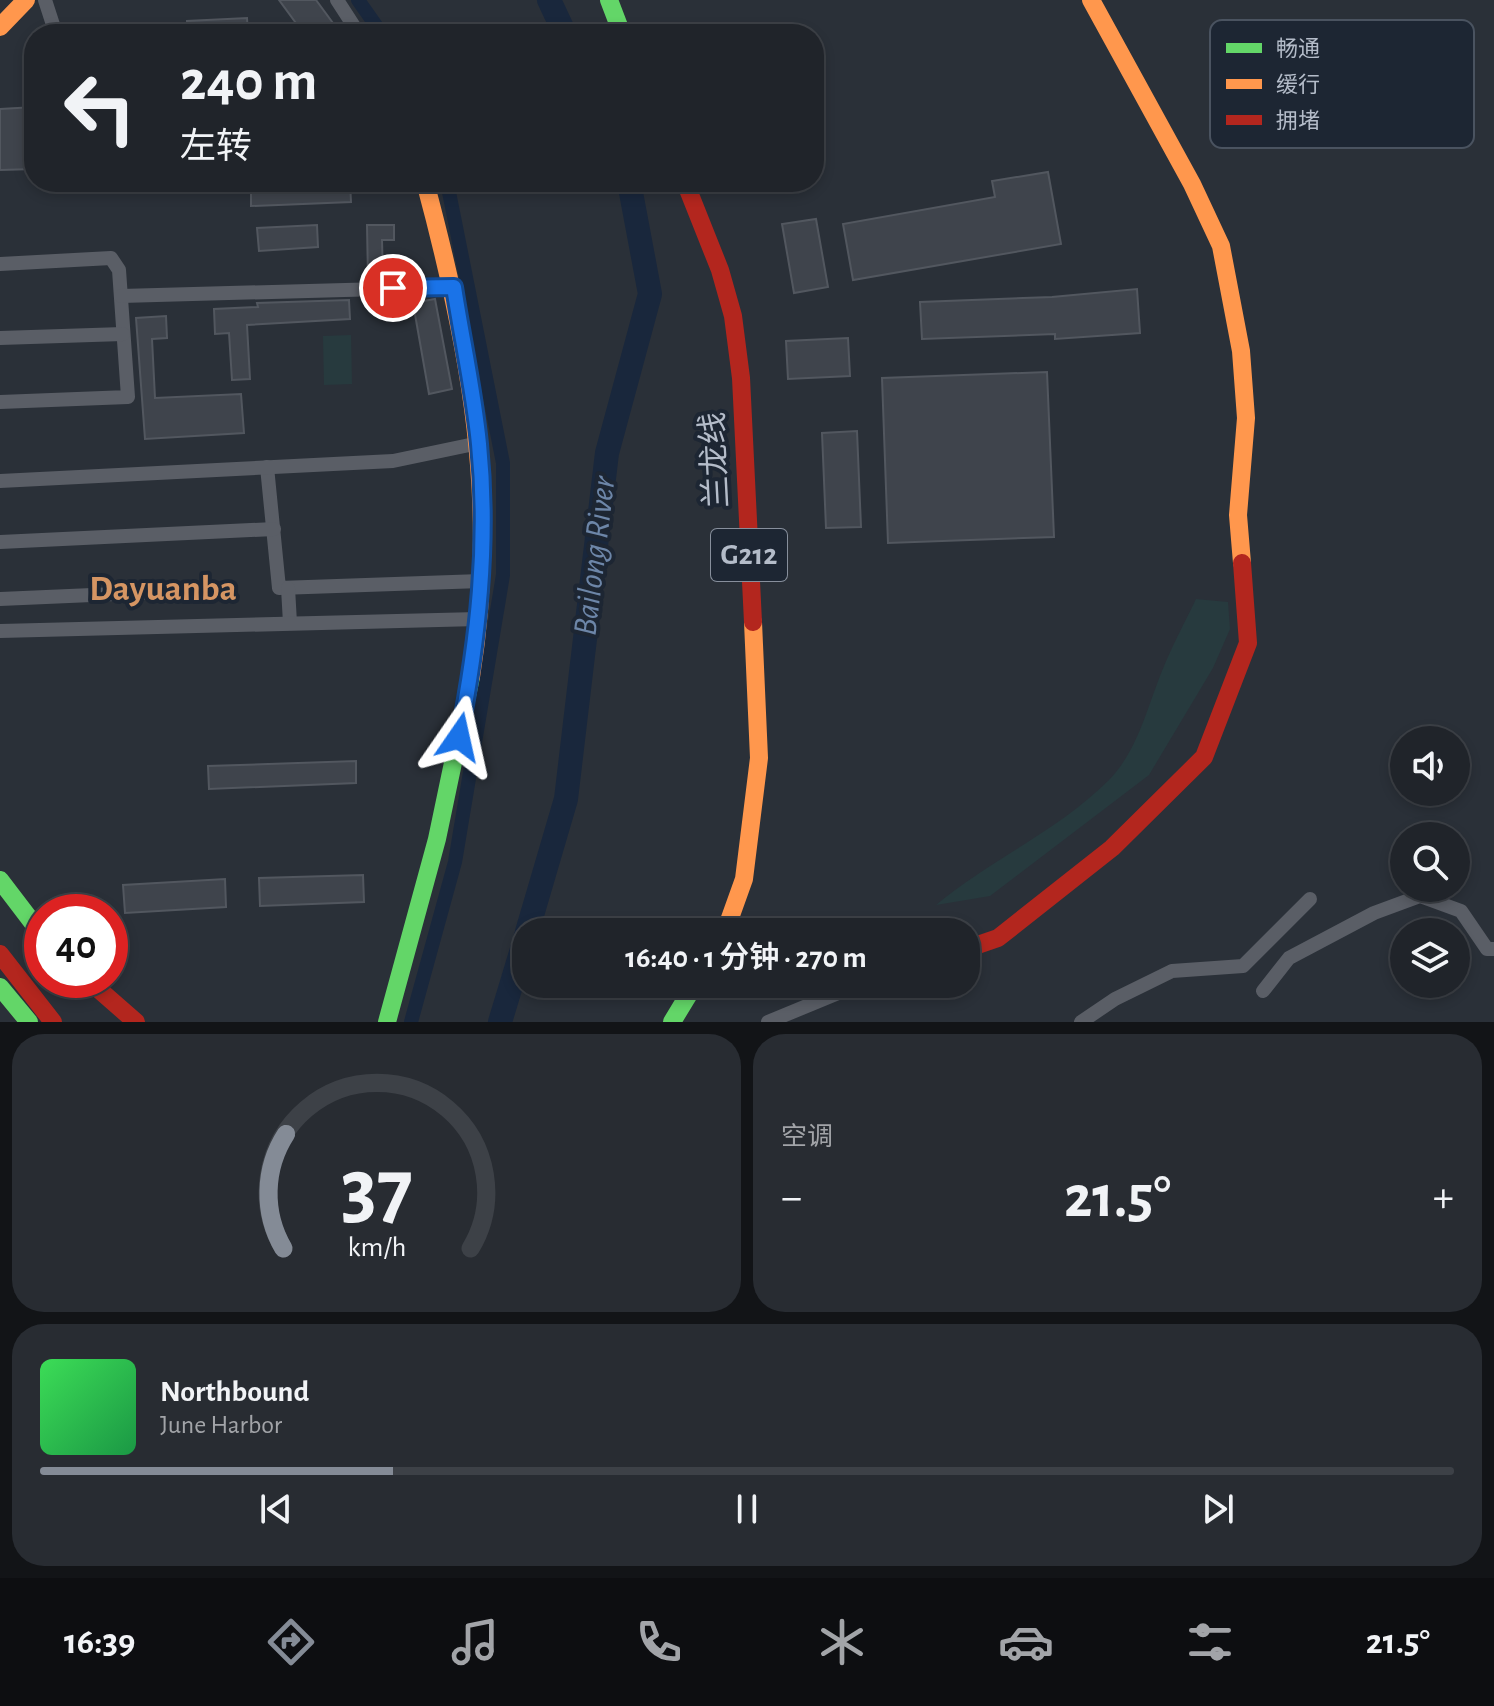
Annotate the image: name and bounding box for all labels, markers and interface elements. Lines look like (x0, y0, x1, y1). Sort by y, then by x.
legend (1210, 20, 1474, 148)
text: 畅通 (1276, 37, 1320, 60)
text: 240 m (180, 54, 317, 110)
icon: left (48, 56, 152, 160)
text: 缓行 (1276, 73, 1320, 96)
text: 拥堵 (1276, 109, 1320, 132)
text: 左转 (180, 129, 252, 165)
pin (359, 254, 427, 322)
icon: arrive (371, 266, 415, 310)
street label: 兰龙线 (696, 411, 733, 509)
water label: Bailong River (568, 473, 622, 638)
road number: G212 (711, 529, 787, 581)
district label: Dayuanba (89, 571, 237, 607)
position arrow (417, 695, 501, 779)
map controls (1390, 726, 1470, 998)
button: sound (1390, 726, 1470, 806)
button: search (1390, 822, 1470, 902)
speed limit sign: 40 (24, 894, 128, 998)
button: layers (1390, 918, 1470, 998)
text: 16:40 · 1 分钟 · 270 m (625, 943, 867, 973)
text: 空调 (781, 1124, 833, 1150)
text: 37 (341, 1148, 412, 1232)
text: 21.5° (1064, 1168, 1171, 1228)
text: − (781, 1176, 802, 1220)
text: + (1433, 1176, 1454, 1220)
text: km/h (347, 1233, 406, 1262)
text: Northbound (160, 1377, 309, 1407)
text: June Harbor (160, 1412, 282, 1438)
icon: previous (254, 1487, 298, 1531)
icon: pause (725, 1487, 769, 1531)
icon: next (1196, 1487, 1240, 1531)
icon: directions (263, 1614, 319, 1670)
icon: music (447, 1614, 503, 1670)
icon: phone (631, 1614, 687, 1670)
icon: climate (814, 1614, 870, 1670)
icon: car (998, 1614, 1054, 1670)
icon: filters (1182, 1614, 1238, 1670)
text: 16:39 (64, 1624, 135, 1660)
text: 21.5° (1366, 1624, 1430, 1660)

